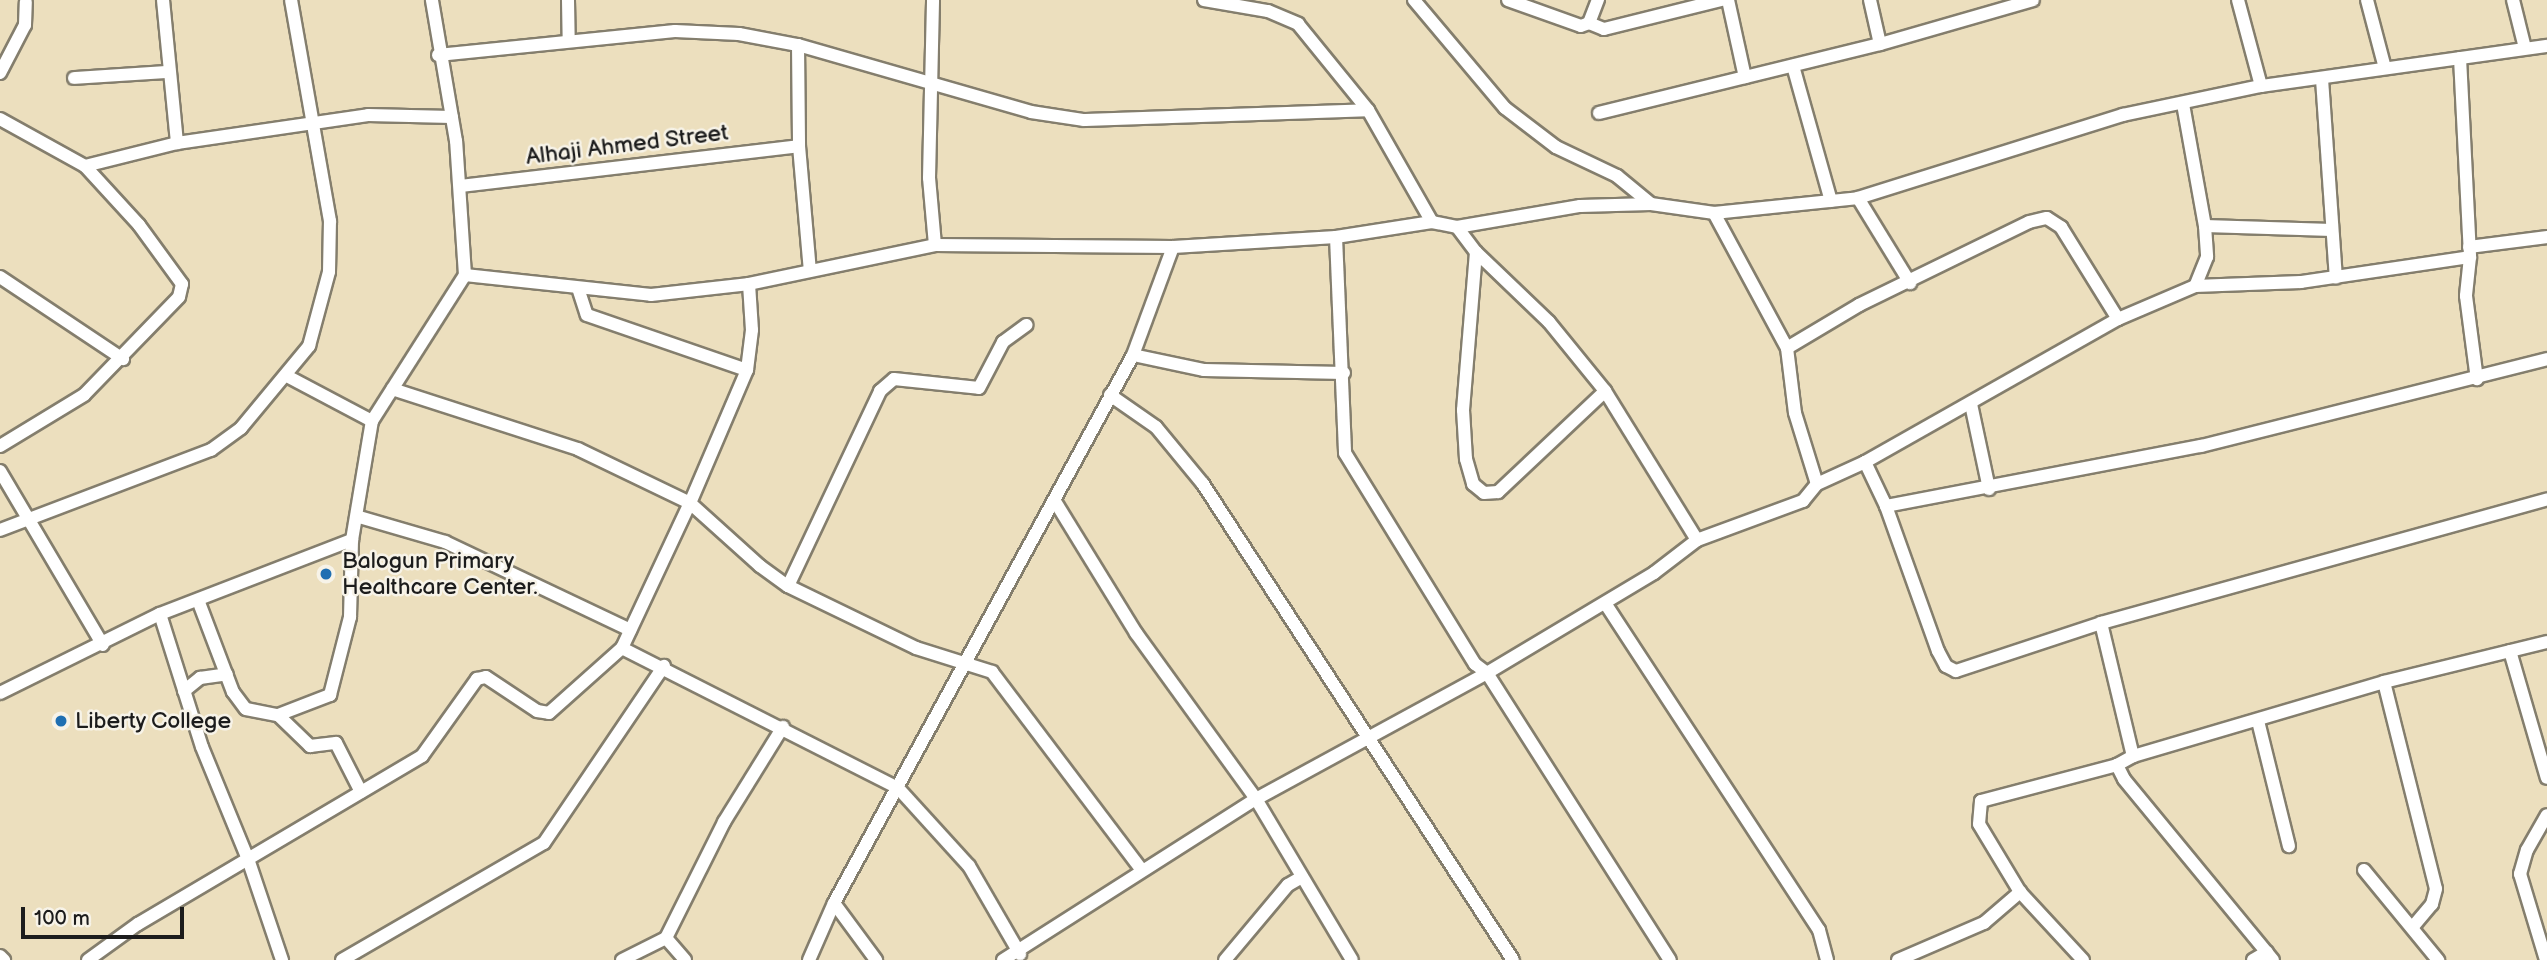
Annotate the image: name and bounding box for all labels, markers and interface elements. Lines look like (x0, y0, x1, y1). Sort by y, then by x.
street label: Alhaji Ahmed Street (524, 119, 730, 171)
place label: Balogun Primary Healthcare Center. (342, 547, 538, 601)
marker: Balogun Primary Healthcare Center. (316, 564, 336, 584)
place label: Liberty College (75, 707, 233, 735)
marker: Liberty College (53, 713, 69, 729)
scale bar (24, 894, 187, 938)
text: 100 m (34, 906, 90, 931)

